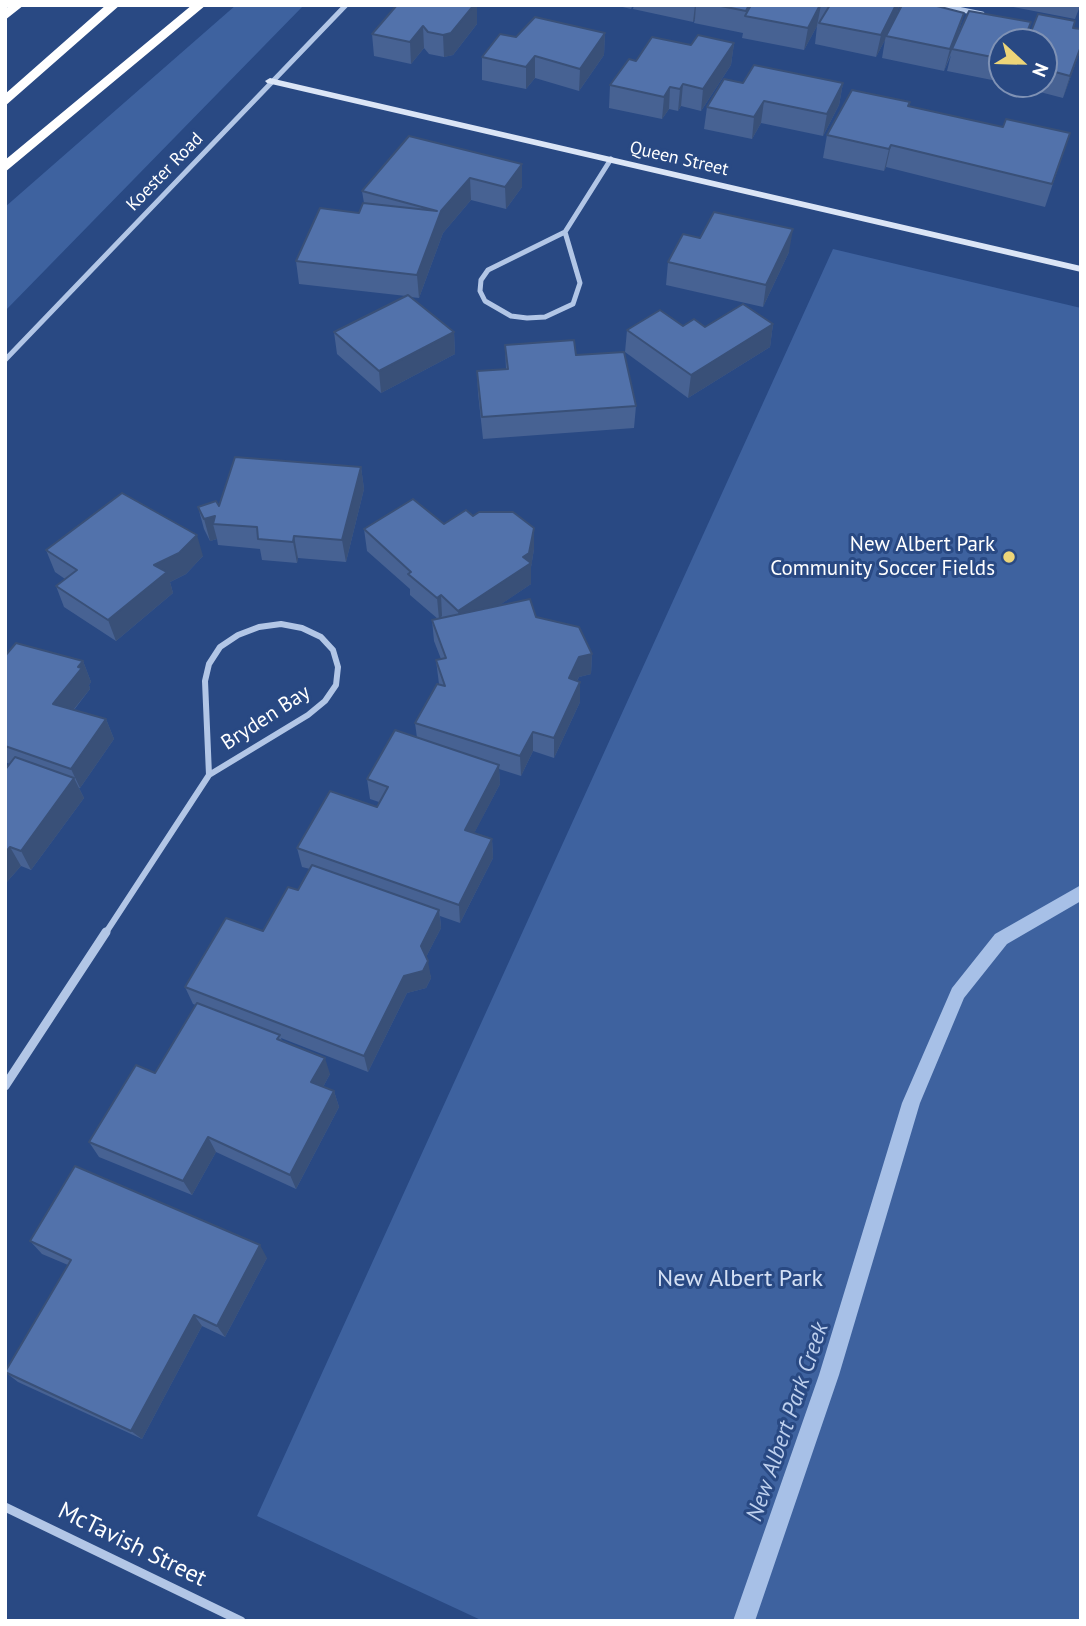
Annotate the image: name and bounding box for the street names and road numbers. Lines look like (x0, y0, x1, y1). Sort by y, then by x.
street label: Koester Road (122, 128, 208, 216)
street label: Queen Street (627, 137, 731, 181)
street label: Bryden Bay (217, 680, 315, 756)
street label: McTavish Street (53, 1497, 211, 1593)

